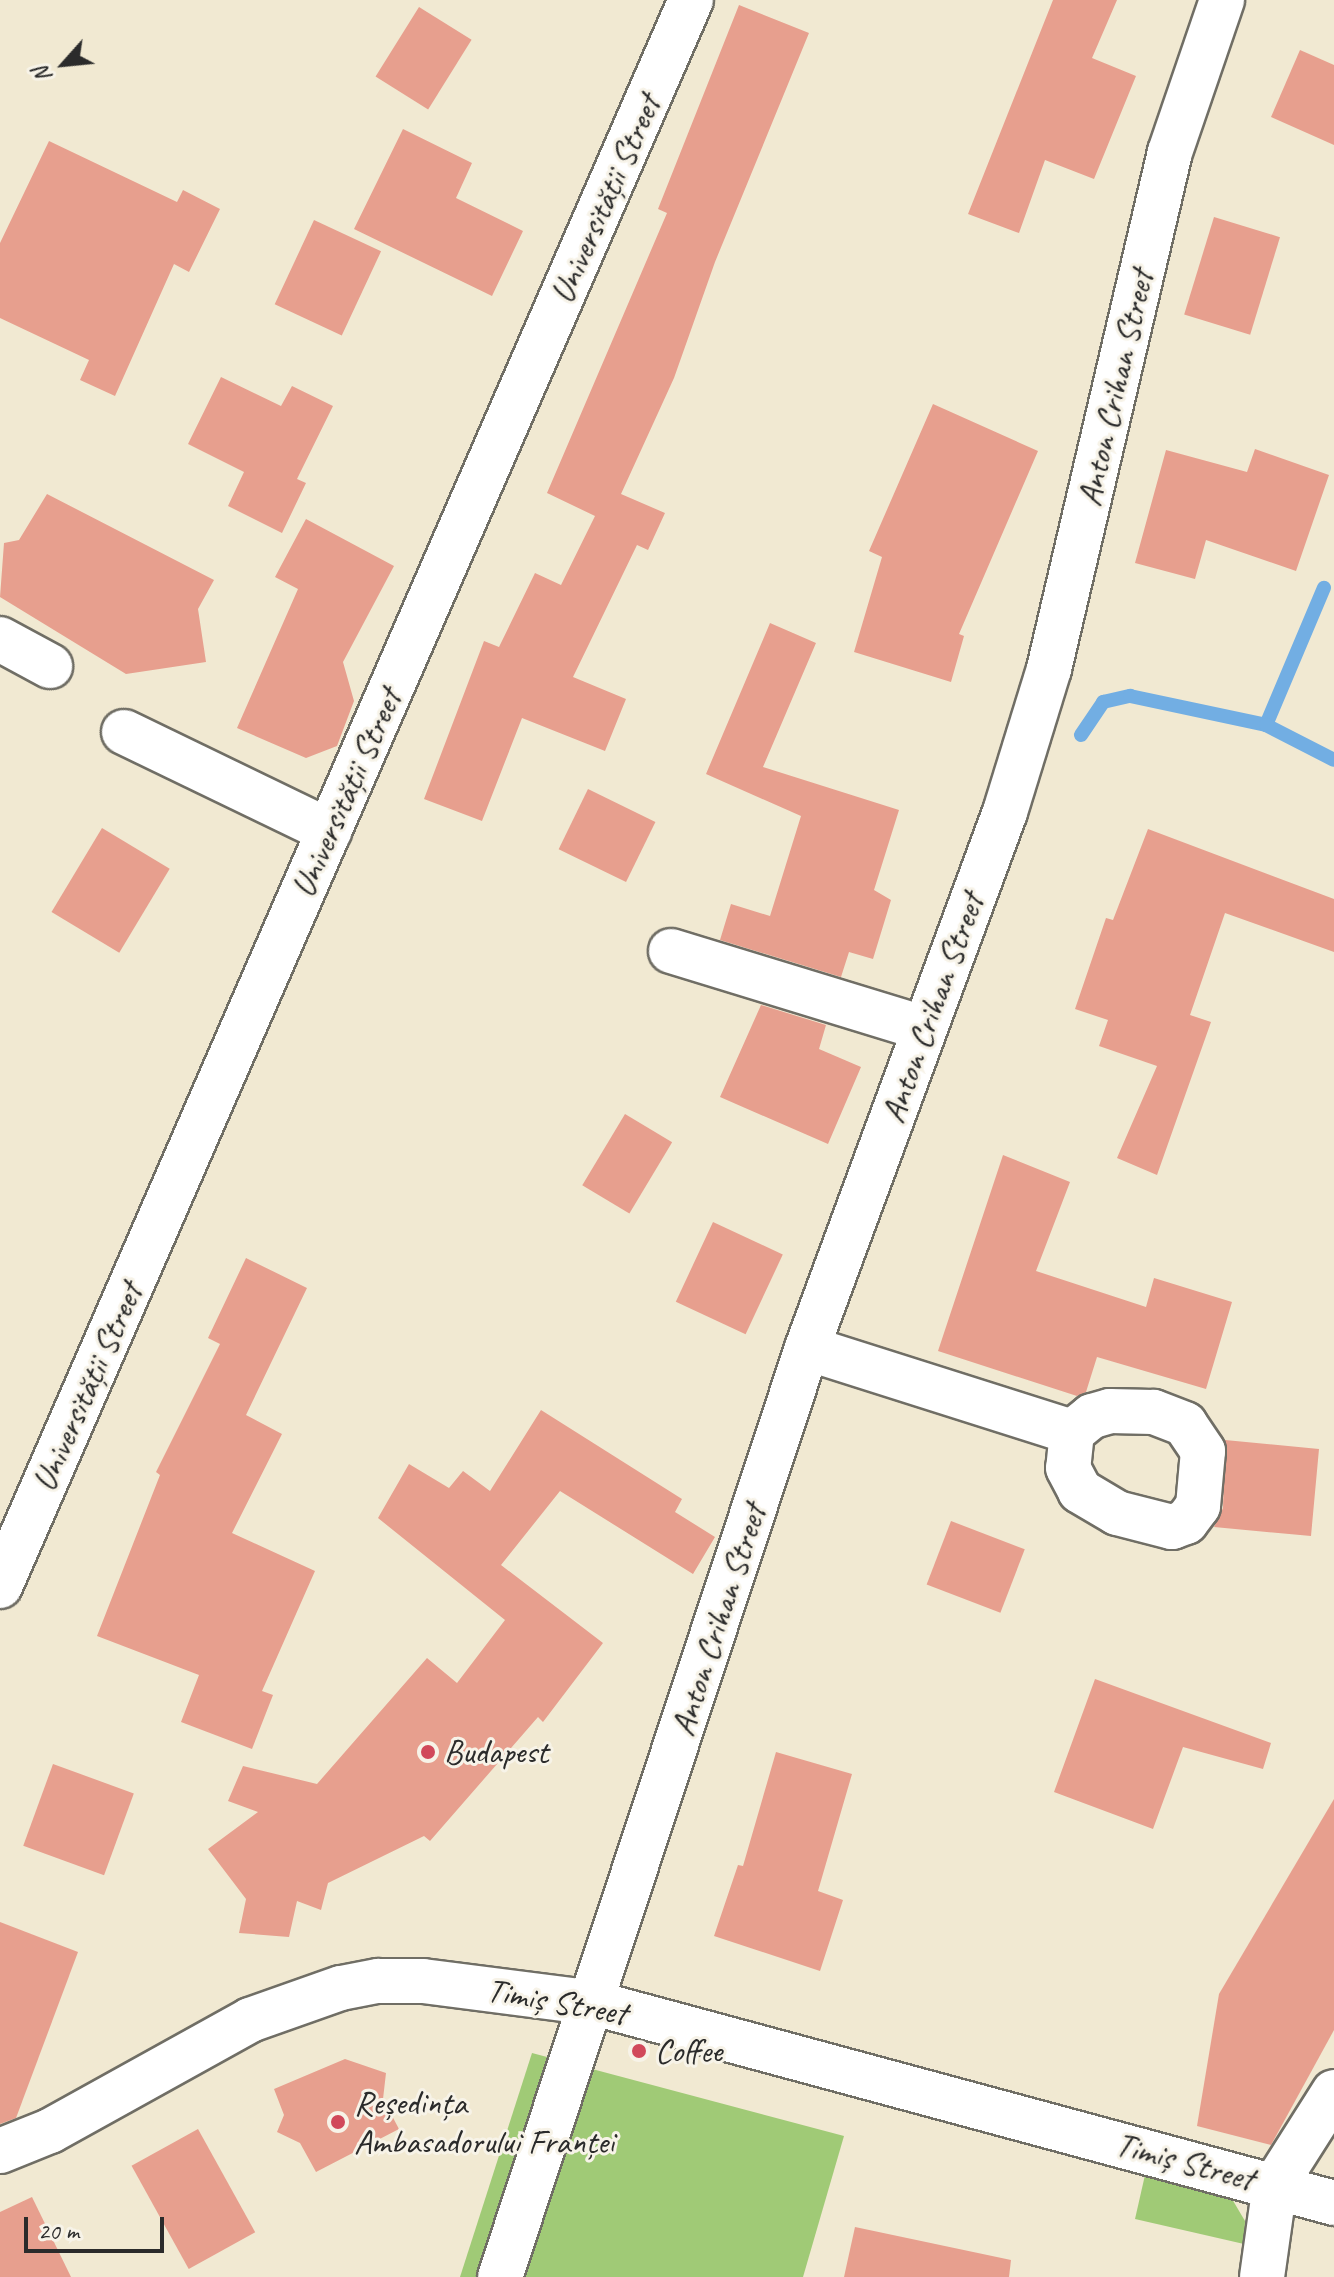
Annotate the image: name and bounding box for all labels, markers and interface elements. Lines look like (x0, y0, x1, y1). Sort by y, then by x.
north arrow (24, 24, 104, 104)
text: N (27, 62, 58, 87)
street label: Universității Street (541, 89, 669, 309)
street label: Anton Crihan Street (1068, 266, 1162, 510)
street label: Universității Street (282, 683, 410, 903)
street label: Anton Crihan Street (872, 888, 992, 1128)
street label: Universității Street (23, 1277, 151, 1497)
street label: Anton Crihan Street (661, 1499, 775, 1741)
place label: Budapest (444, 1732, 548, 1772)
marker: Budapest (419, 1743, 437, 1761)
street label: Timiș Street (484, 1969, 630, 2033)
place label: Coffee (655, 2031, 722, 2071)
marker: Coffee (630, 2042, 648, 2060)
place label: Reședința Ambasadorului Franței (354, 2082, 614, 2162)
marker: Reședința Ambasadorului Franței (329, 2113, 347, 2131)
street label: Timiș Street (1112, 2123, 1258, 2199)
scale bar (28, 2201, 168, 2251)
text: 20 m (38, 2216, 79, 2246)

